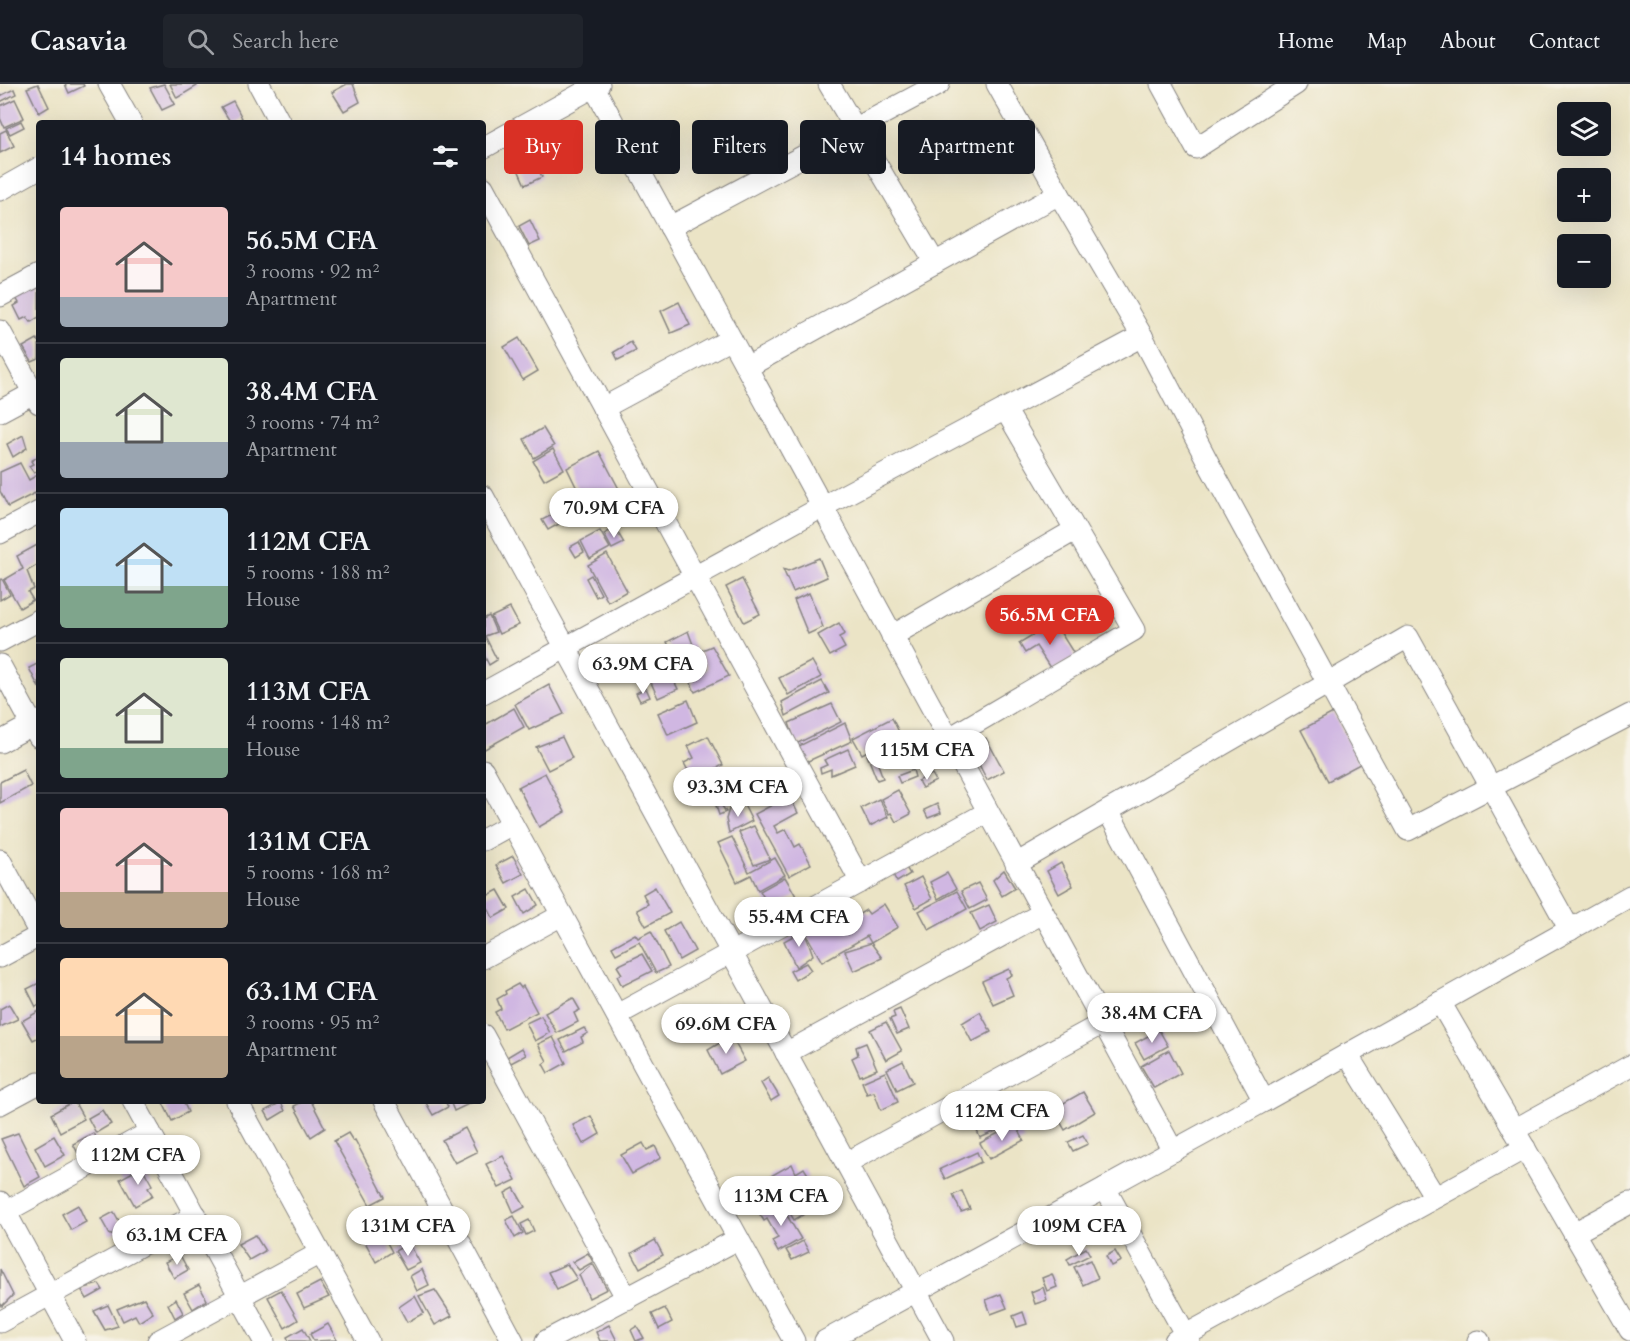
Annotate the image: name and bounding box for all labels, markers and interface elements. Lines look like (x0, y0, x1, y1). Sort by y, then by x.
search box (163, 14, 583, 68)
text: Casavia (30, 22, 127, 60)
icon: search (184, 25, 217, 58)
text: Search here (232, 26, 339, 56)
text: Home (1278, 27, 1334, 56)
text: Map (1367, 27, 1407, 56)
text: About (1440, 27, 1496, 56)
text: Contact (1529, 27, 1600, 56)
map controls (1557, 102, 1611, 288)
button: layers (1557, 102, 1611, 156)
chip: Buy (504, 120, 583, 174)
chip: Rent (595, 120, 680, 174)
chip: Filters (692, 120, 788, 174)
chip: New (800, 120, 886, 174)
chip: Apartment (898, 120, 1035, 174)
text: 14 homes (60, 139, 171, 174)
icon: filters (429, 140, 462, 173)
button: + (1557, 168, 1611, 222)
text: 56.5M CFA (246, 223, 378, 258)
icon: home (108, 231, 180, 303)
button: − (1557, 234, 1611, 288)
text: 3 rooms · 92 m² (246, 258, 379, 285)
text: Apartment (246, 285, 337, 312)
text: 38.4M CFA (246, 374, 378, 409)
icon: home (108, 382, 180, 454)
text: 3 rooms · 74 m² (246, 409, 379, 436)
text: Apartment (246, 436, 337, 463)
pin: 70.9M CFA (545, 488, 683, 539)
text: 70.9M CFA (563, 494, 665, 521)
text: 112M CFA (246, 524, 370, 559)
icon: home (108, 532, 180, 604)
text: 5 rooms · 188 m² (246, 559, 390, 586)
text: House (246, 586, 300, 613)
pin: 56.5M CFA (981, 595, 1119, 646)
text: 56.5M CFA (999, 601, 1101, 628)
pin: 63.9M CFA (574, 644, 712, 695)
text: 63.9M CFA (592, 650, 694, 677)
text: 113M CFA (246, 674, 370, 709)
icon: home (108, 682, 180, 754)
text: 4 rooms · 148 m² (246, 709, 390, 736)
pin: 115M CFA (865, 730, 989, 781)
text: House (246, 736, 300, 763)
text: 115M CFA (879, 736, 975, 763)
pin: 93.3M CFA (669, 767, 807, 818)
text: 93.3M CFA (687, 773, 789, 800)
text: 131M CFA (246, 824, 370, 859)
icon: home (108, 832, 180, 904)
text: 5 rooms · 168 m² (246, 859, 390, 886)
text: House (246, 886, 300, 913)
pin: 55.4M CFA (730, 897, 868, 948)
text: 55.4M CFA (748, 903, 850, 930)
text: 63.1M CFA (246, 974, 378, 1009)
icon: home (108, 982, 180, 1054)
pin: 38.4M CFA (1083, 993, 1221, 1044)
text: 38.4M CFA (1101, 999, 1203, 1026)
pin: 69.6M CFA (657, 1004, 795, 1055)
text: 3 rooms · 95 m² (246, 1009, 379, 1036)
text: 69.6M CFA (675, 1010, 777, 1037)
text: Apartment (246, 1036, 337, 1063)
pin: 112M CFA (940, 1091, 1064, 1142)
text: 112M CFA (954, 1097, 1050, 1124)
pin: 112M CFA (76, 1135, 200, 1186)
text: 112M CFA (90, 1141, 186, 1168)
pin: 113M CFA (719, 1176, 843, 1227)
text: 113M CFA (733, 1182, 829, 1209)
pin: 131M CFA (346, 1206, 470, 1257)
pin: 109M CFA (1017, 1206, 1141, 1257)
text: 131M CFA (360, 1212, 456, 1239)
text: 109M CFA (1031, 1212, 1127, 1239)
pin: 63.1M CFA (108, 1215, 246, 1266)
text: 63.1M CFA (126, 1221, 228, 1248)

